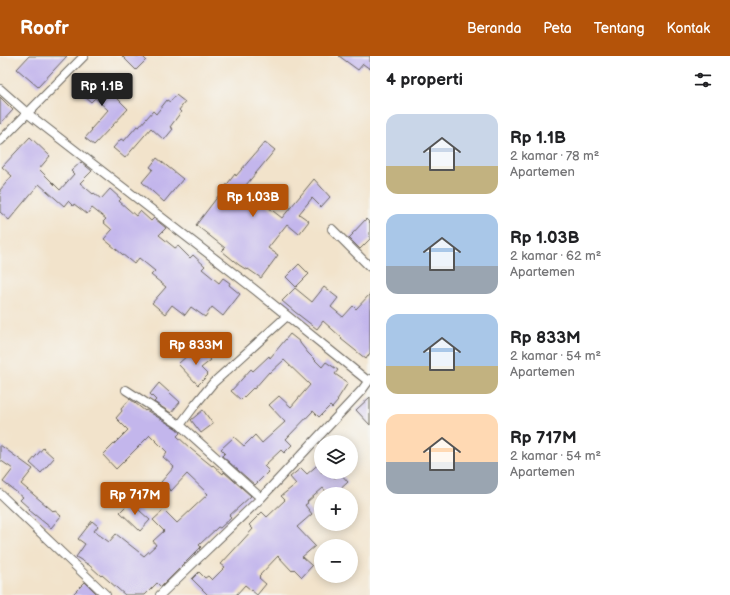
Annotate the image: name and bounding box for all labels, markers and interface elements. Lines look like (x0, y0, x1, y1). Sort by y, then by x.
text: Roofr (20, 17, 69, 40)
text: Beranda (467, 20, 521, 37)
text: Peta (543, 20, 572, 37)
text: Tentang (594, 20, 645, 37)
text: Kontak (667, 20, 710, 37)
icon: filters (692, 69, 714, 91)
text: 4 properti (386, 70, 463, 90)
pin: Rp 1.1B (65, 73, 139, 107)
text: Rp 1.1B (81, 78, 123, 94)
text: Rp 1.1B (510, 128, 566, 148)
icon: home (418, 130, 466, 178)
text: 2 kamar · 78 m² (510, 148, 599, 164)
text: Apartemen (510, 164, 575, 180)
pin: Rp 1.03B (212, 184, 294, 218)
text: Rp 1.03B (226, 189, 280, 205)
text: Rp 1.03B (510, 228, 579, 248)
icon: home (418, 230, 466, 278)
text: 2 kamar · 62 m² (510, 248, 601, 264)
text: Apartemen (510, 264, 575, 280)
text: Rp 833M (510, 328, 581, 348)
icon: home (418, 330, 466, 378)
pin: Rp 833M (159, 332, 233, 366)
text: Rp 833M (169, 337, 223, 353)
text: 2 kamar · 54 m² (510, 348, 601, 364)
text: Apartemen (510, 364, 575, 380)
text: Rp 717M (510, 428, 577, 448)
icon: home (418, 430, 466, 478)
map controls (314, 435, 358, 583)
button: layers (314, 435, 358, 479)
text: 2 kamar · 54 m² (510, 448, 601, 464)
text: Apartemen (510, 464, 575, 480)
pin: Rp 717M (98, 482, 172, 516)
text: Rp 717M (110, 487, 160, 503)
button: + (314, 487, 358, 531)
button: − (314, 539, 358, 583)

